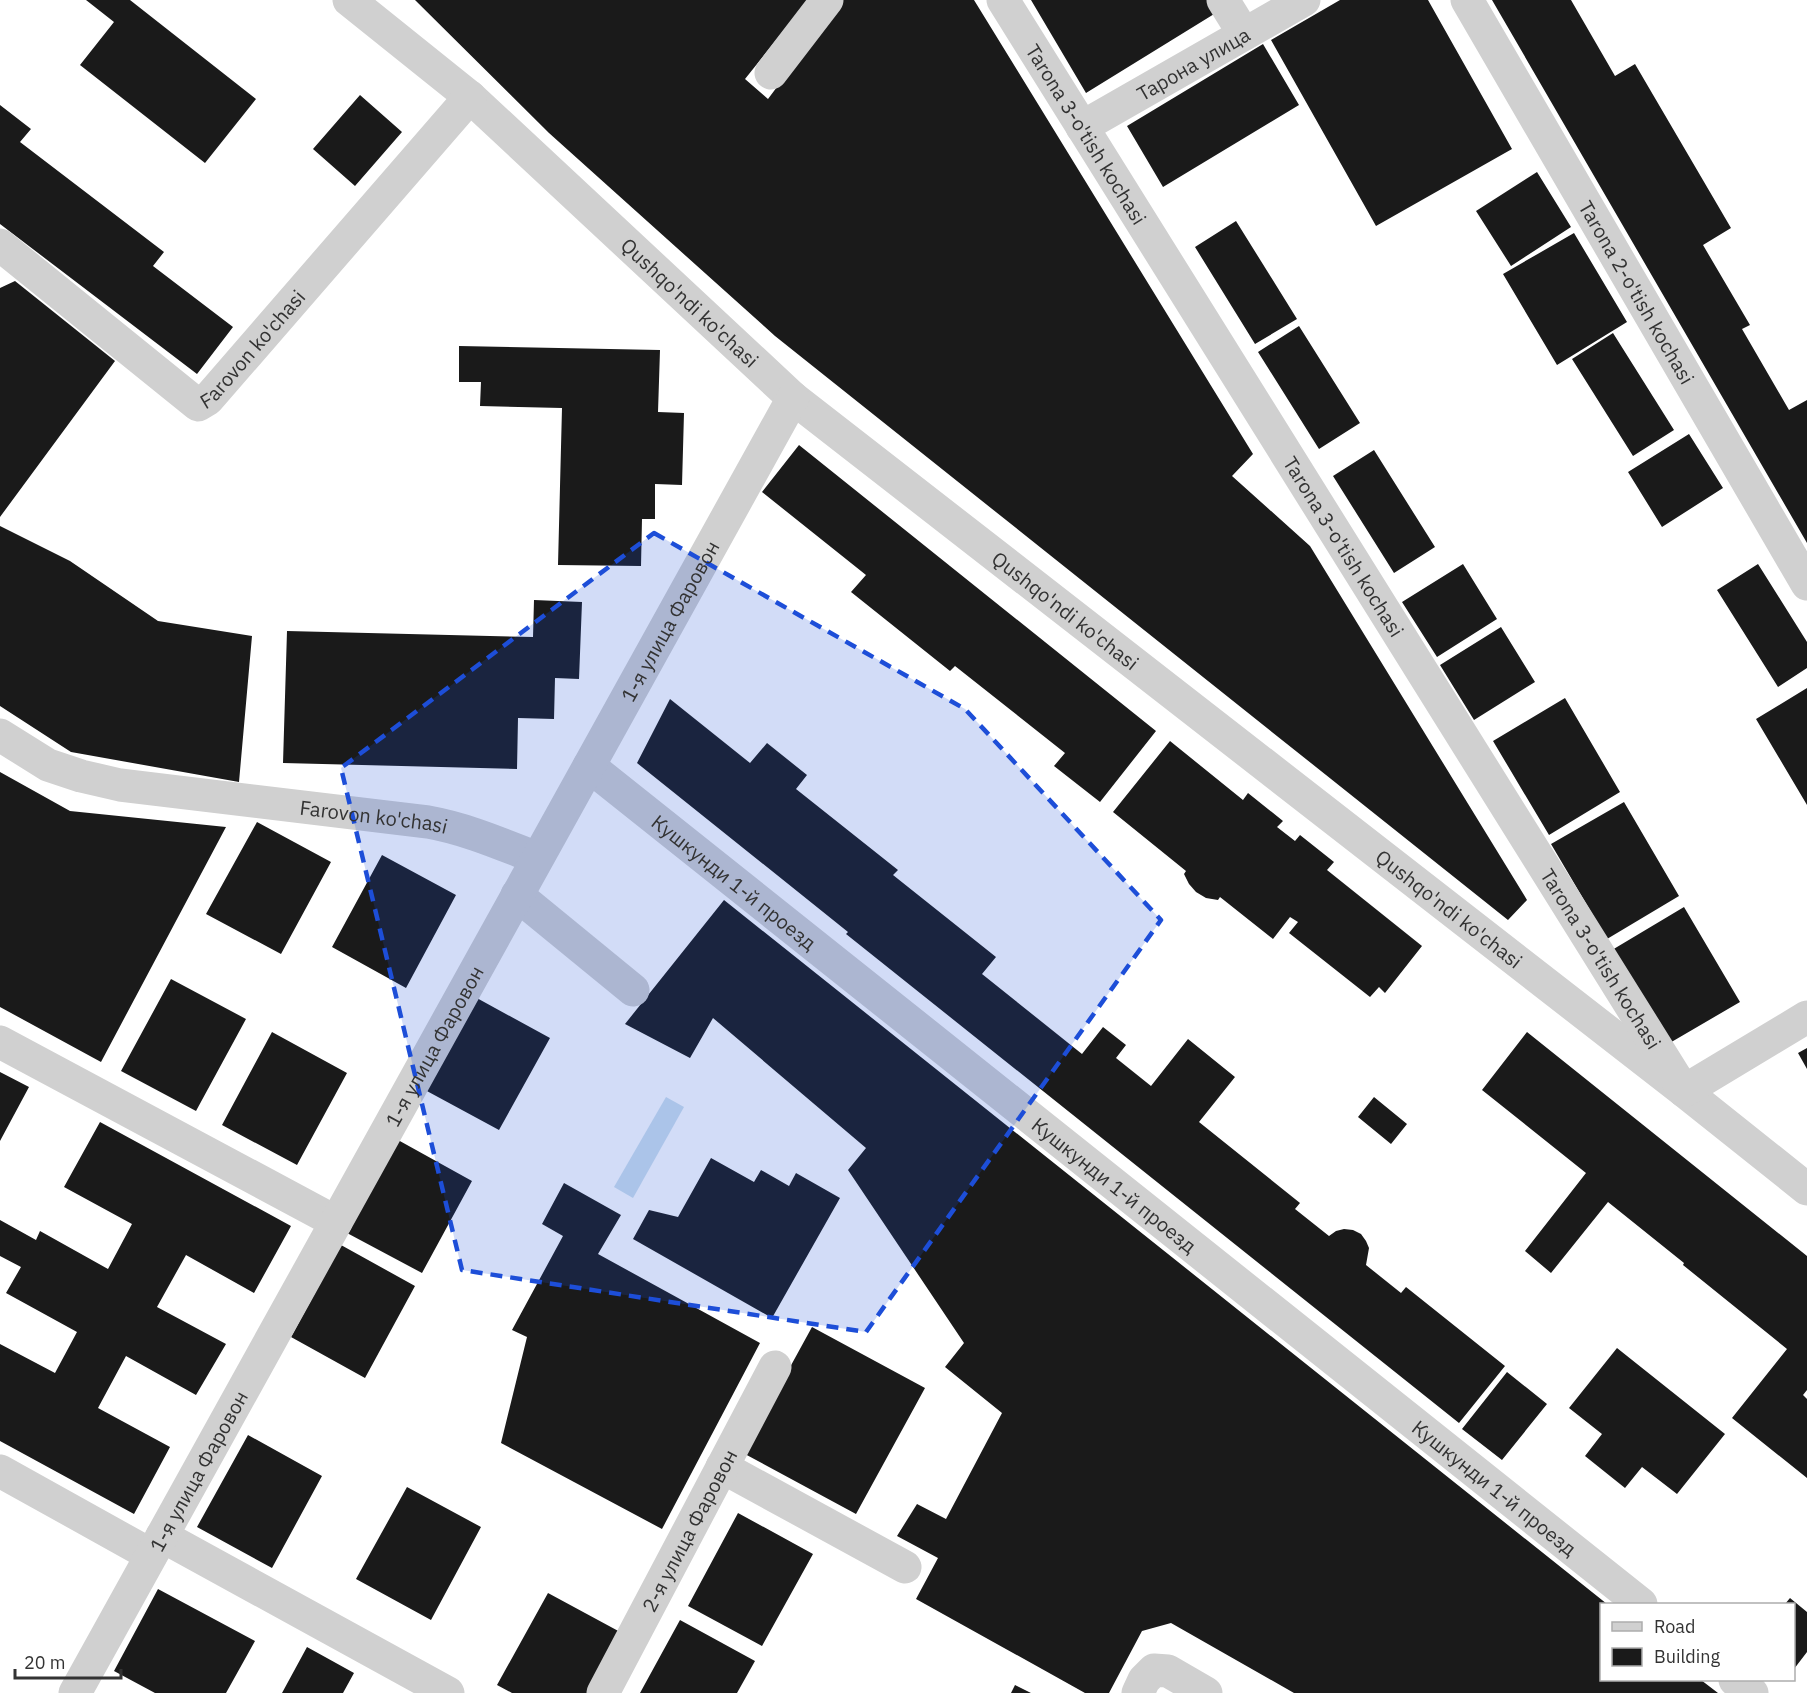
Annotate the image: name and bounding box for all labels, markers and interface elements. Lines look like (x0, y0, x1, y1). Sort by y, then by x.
street label: Тарона улица (1132, 20, 1255, 106)
street label: Tarona 3-o'tish kochasi (1020, 39, 1153, 229)
street label: Tarona 2-o'tish kochasi (1573, 195, 1701, 389)
street label: Qushqo'ndi ko'chasi (615, 231, 765, 373)
street label: Farovon ko'chasi (195, 284, 311, 414)
street label: Tarona 3-o'tish kochasi (1277, 451, 1411, 642)
street label: 1-я улица Фаровон (614, 535, 725, 706)
street label: Qushqo'ndi ko'chasi (987, 544, 1145, 676)
street label: Farovon ko'chasi (298, 793, 451, 839)
street label: Кушкунди 1-й проезд (646, 808, 823, 956)
street label: Qushqo'ndi ko'chasi (1370, 843, 1528, 974)
street label: Tarona 3-o'tish kochasi (1535, 863, 1668, 1054)
street label: 1-я улица Фаровон (378, 961, 489, 1131)
street label: Кушкунди 1-й проезд (1027, 1111, 1203, 1259)
street label: 1-я улица Фаровон (143, 1386, 254, 1556)
street label: Кушкунди 1-й проезд (1407, 1414, 1583, 1562)
street label: 2-я улица Фаровон (635, 1444, 743, 1616)
legend (1600, 1603, 1795, 1681)
text: Road (1654, 1615, 1695, 1638)
scale bar (15, 1642, 122, 1680)
text: Building (1654, 1645, 1721, 1668)
text: 20 m (24, 1651, 66, 1674)

